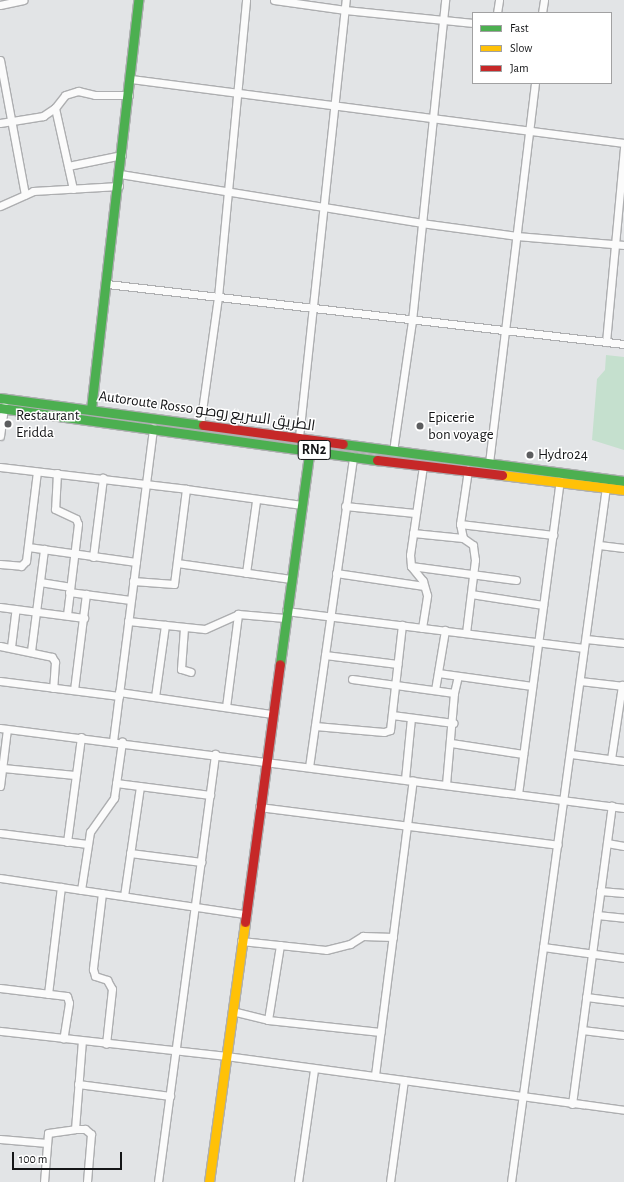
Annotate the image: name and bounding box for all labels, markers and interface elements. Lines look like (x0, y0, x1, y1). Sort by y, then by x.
legend (472, 12, 612, 84)
text: Fast (510, 22, 529, 34)
text: Slow (510, 42, 532, 54)
text: Jam (510, 62, 529, 74)
street label: Autoroute Rosso الطريق السريع روصو (98, 387, 316, 435)
place label: Restaurant Eridda (16, 406, 79, 441)
place label: Epicerie bon voyage (428, 408, 494, 443)
marker: Restaurant Eridda (3, 419, 13, 429)
marker: Epicerie bon voyage (415, 421, 425, 431)
road number: RN2 (297, 438, 331, 462)
place label: Hydro24 (538, 446, 588, 464)
marker: Hydro24 (525, 450, 535, 460)
scale bar (14, 1144, 124, 1170)
text: 100 m (19, 1153, 47, 1165)

